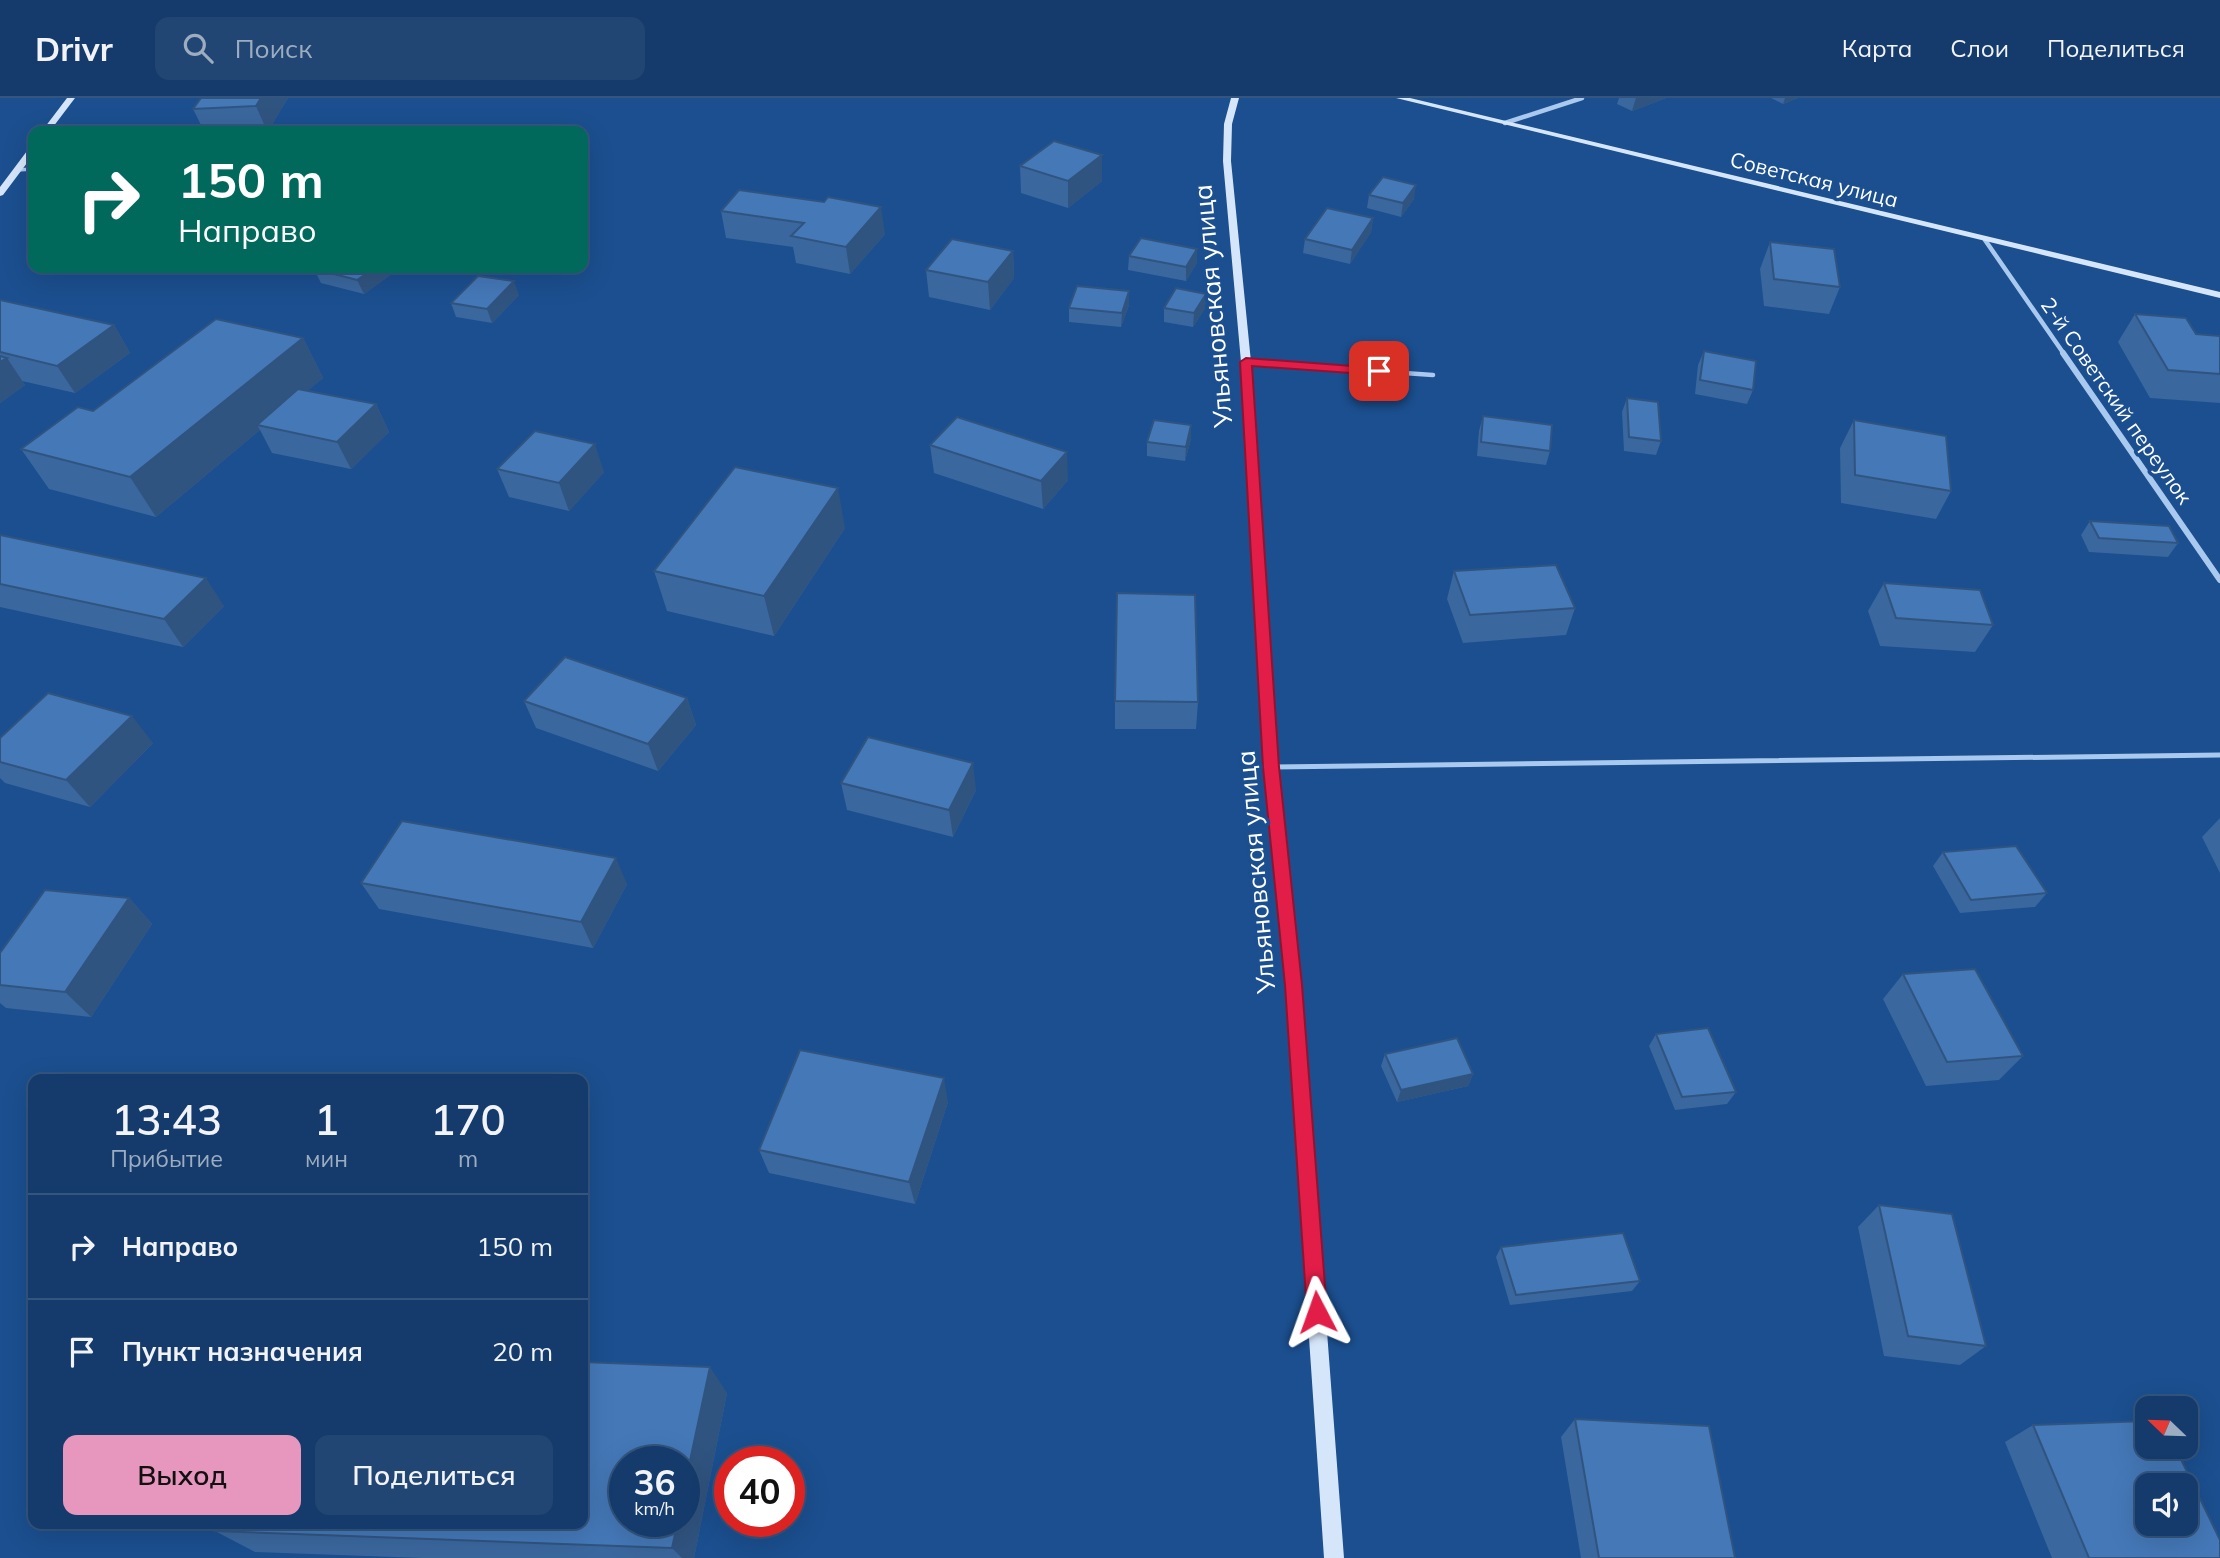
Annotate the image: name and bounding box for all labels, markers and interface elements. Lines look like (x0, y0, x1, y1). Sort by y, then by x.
search box (155, 17, 645, 80)
text: Drivr (35, 28, 113, 69)
icon: search (179, 29, 217, 67)
text: Поиск (235, 32, 312, 65)
text: Карта (1842, 33, 1912, 63)
text: Слои (1950, 33, 2009, 63)
text: Поделиться (2047, 33, 2185, 63)
street label: Советская улица (1728, 146, 1901, 212)
text: 150 m (178, 149, 324, 210)
icon: right (63, 154, 154, 245)
street label: Ульяновская улица (1185, 183, 1240, 430)
text: Направо (178, 210, 317, 250)
street label: 2-й Советский переулок (2036, 292, 2198, 509)
pin (1349, 341, 1409, 401)
icon: arrive (1360, 352, 1398, 390)
street label: Ульяновская улица (1228, 749, 1283, 996)
text: 13:43 (111, 1093, 222, 1146)
text: 1 (314, 1093, 339, 1146)
text: 170 (430, 1093, 506, 1146)
text: Прибытие (110, 1144, 223, 1173)
text: мин (305, 1144, 348, 1173)
text: m (458, 1144, 478, 1173)
icon: right (63, 1228, 101, 1266)
text: Направо (122, 1230, 238, 1263)
text: 150 m (477, 1230, 553, 1263)
position arrow (1280, 1275, 1354, 1349)
icon: arrive (63, 1333, 101, 1371)
text: Пункт назначения (122, 1335, 363, 1368)
text: 20 m (492, 1335, 553, 1368)
north arrow (2135, 1396, 2198, 1460)
map controls (2135, 1396, 2198, 1536)
button: Выход (63, 1435, 301, 1515)
button: Поделиться (315, 1435, 553, 1515)
speed limit sign: 40 (714, 1446, 805, 1537)
text: 36 (633, 1460, 676, 1504)
button: sound (2135, 1473, 2198, 1536)
text: km/h (634, 1497, 675, 1520)

